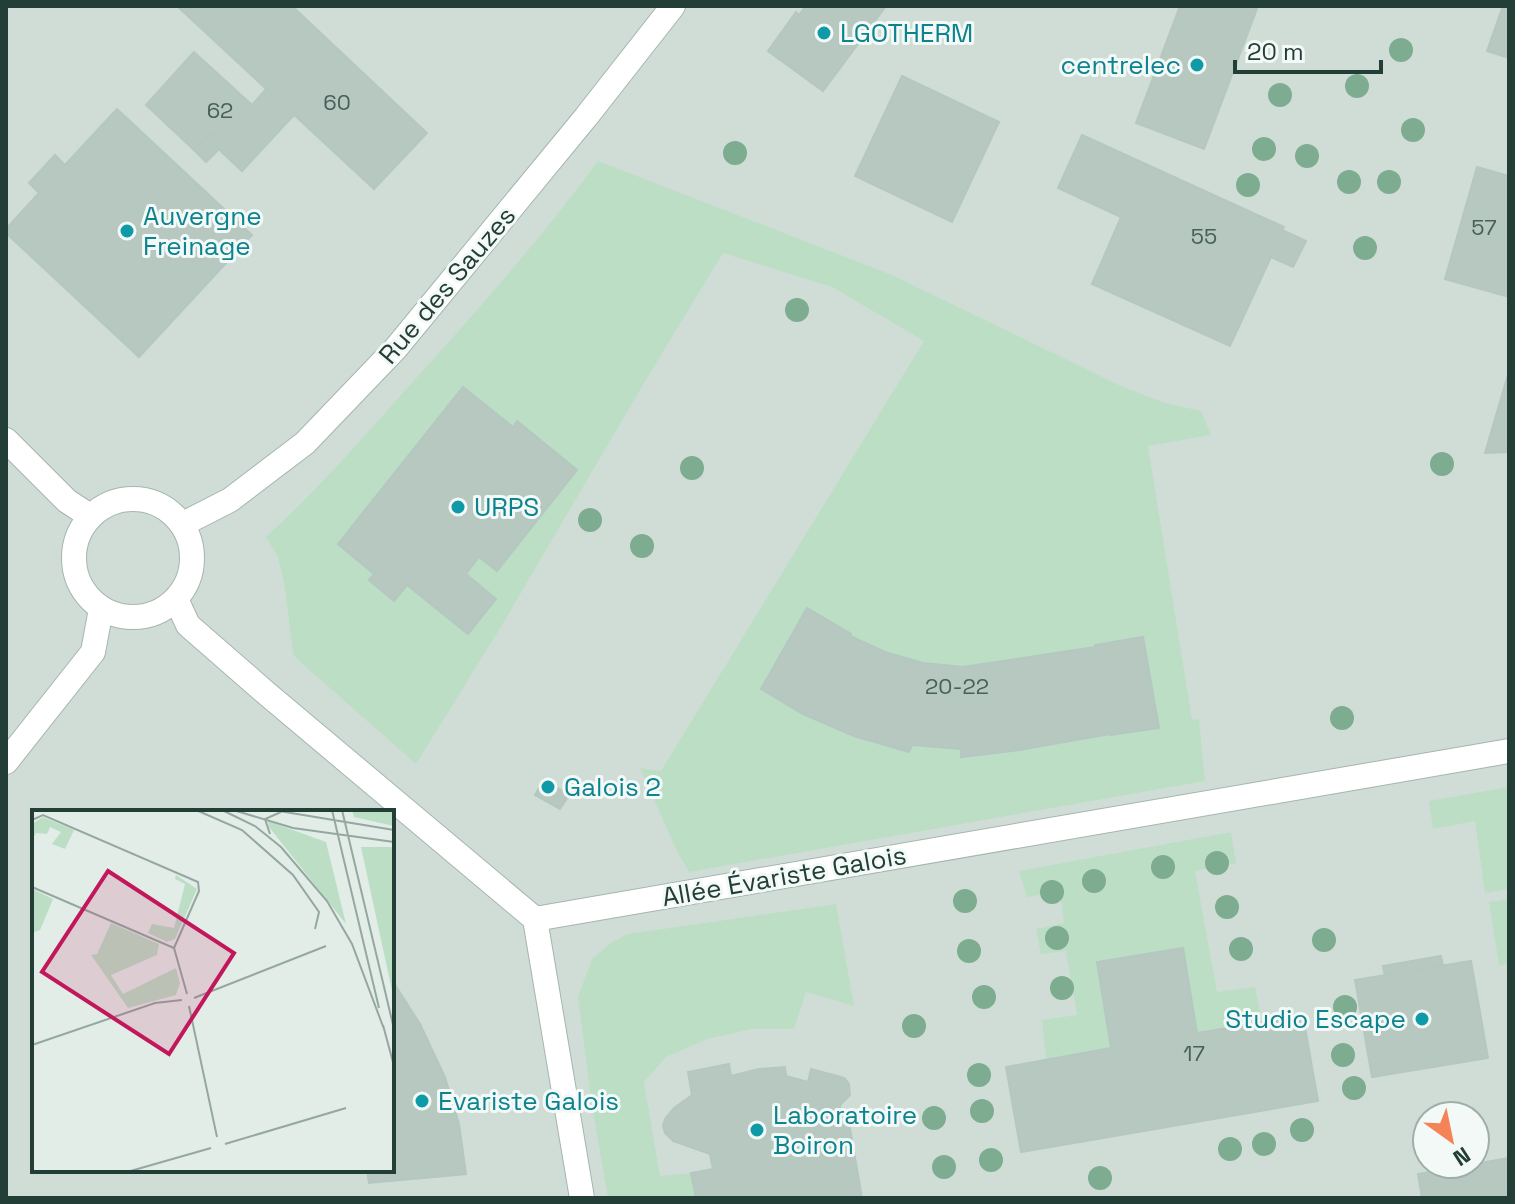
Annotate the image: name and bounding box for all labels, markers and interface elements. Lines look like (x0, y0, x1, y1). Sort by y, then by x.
place label: LGOTHERM (840, 16, 973, 50)
marker: LGOTHERM (815, 24, 833, 42)
scale bar (1235, 24, 1381, 74)
text: 20 m (1247, 36, 1304, 67)
place label: centrelec (1060, 48, 1181, 82)
marker: centrelec (1188, 56, 1206, 74)
house number: 60 (323, 88, 351, 116)
house number: 62 (207, 96, 233, 124)
place label: Auvergne Freinage (143, 199, 262, 263)
street label: Rue des Sauzes (371, 199, 523, 371)
house number: 57 (1471, 213, 1497, 241)
marker: Auvergne Freinage (118, 222, 136, 240)
house number: 55 (1191, 222, 1217, 250)
place label: URPS (474, 490, 539, 524)
marker: URPS (449, 498, 467, 516)
house number: 20-22 (925, 672, 989, 700)
place label: Galois 2 (564, 770, 661, 804)
marker: Galois 2 (539, 778, 557, 796)
inset map (32, 810, 394, 1172)
street label: Allée Évariste Galois (659, 838, 909, 914)
place label: Studio Escape (1225, 1002, 1406, 1036)
marker: Studio Escape (1413, 1010, 1431, 1028)
house number: 17 (1183, 1039, 1205, 1067)
place label: Evariste Galois (438, 1084, 619, 1118)
marker: Evariste Galois (413, 1092, 431, 1110)
place label: Laboratoire Boiron (773, 1098, 917, 1162)
north arrow (1411, 1100, 1491, 1180)
marker: Laboratoire Boiron (748, 1121, 766, 1139)
text: N (1448, 1141, 1476, 1173)

